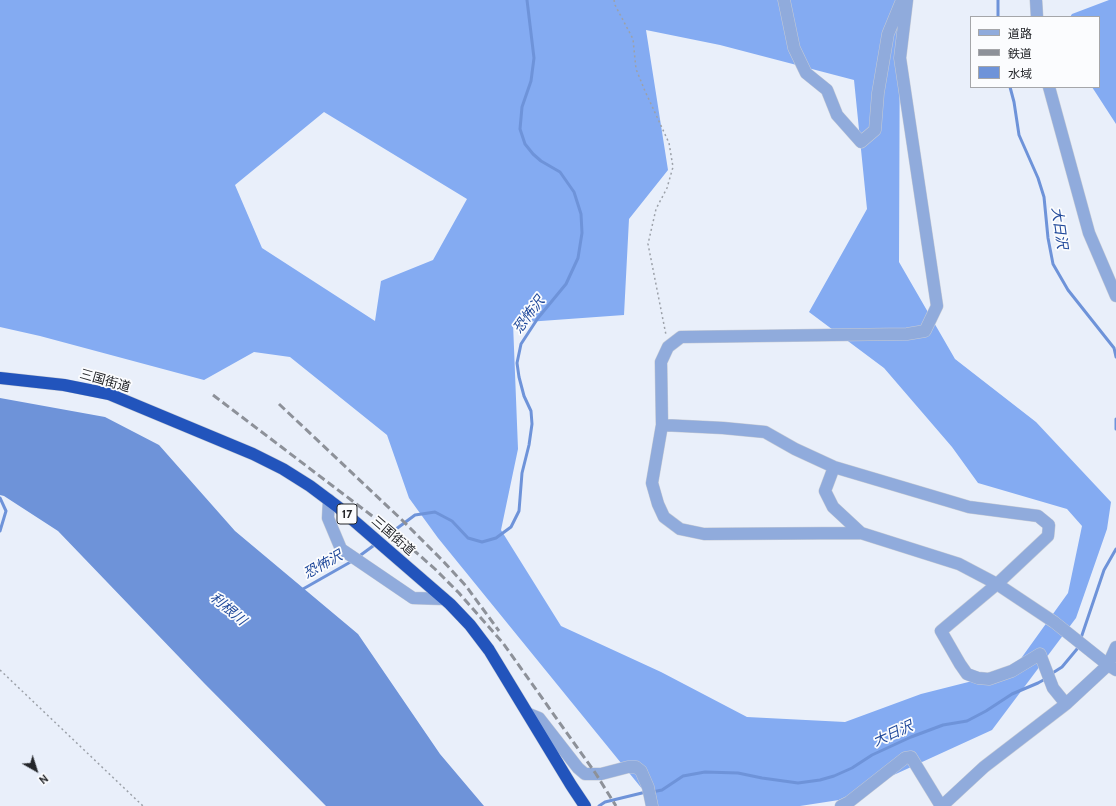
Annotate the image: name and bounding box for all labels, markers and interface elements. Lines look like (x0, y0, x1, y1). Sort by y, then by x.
legend (970, 16, 1100, 88)
text: 道路 (1008, 26, 1032, 41)
text: 鉄道 (1008, 46, 1032, 61)
text: 水域 (1008, 66, 1032, 81)
water label: 大日沢 (1048, 206, 1070, 250)
water label: 恐怖沢 (510, 293, 548, 337)
street label: 三国街道 (78, 366, 132, 396)
road number: 17 (337, 504, 357, 524)
street label: 三国街道 (368, 513, 418, 559)
water label: 恐怖沢 (301, 547, 345, 583)
water label: 利根川 (207, 589, 249, 629)
water label: 大日沢 (870, 718, 916, 750)
north arrow (16, 750, 56, 790)
text: N (36, 771, 51, 787)

